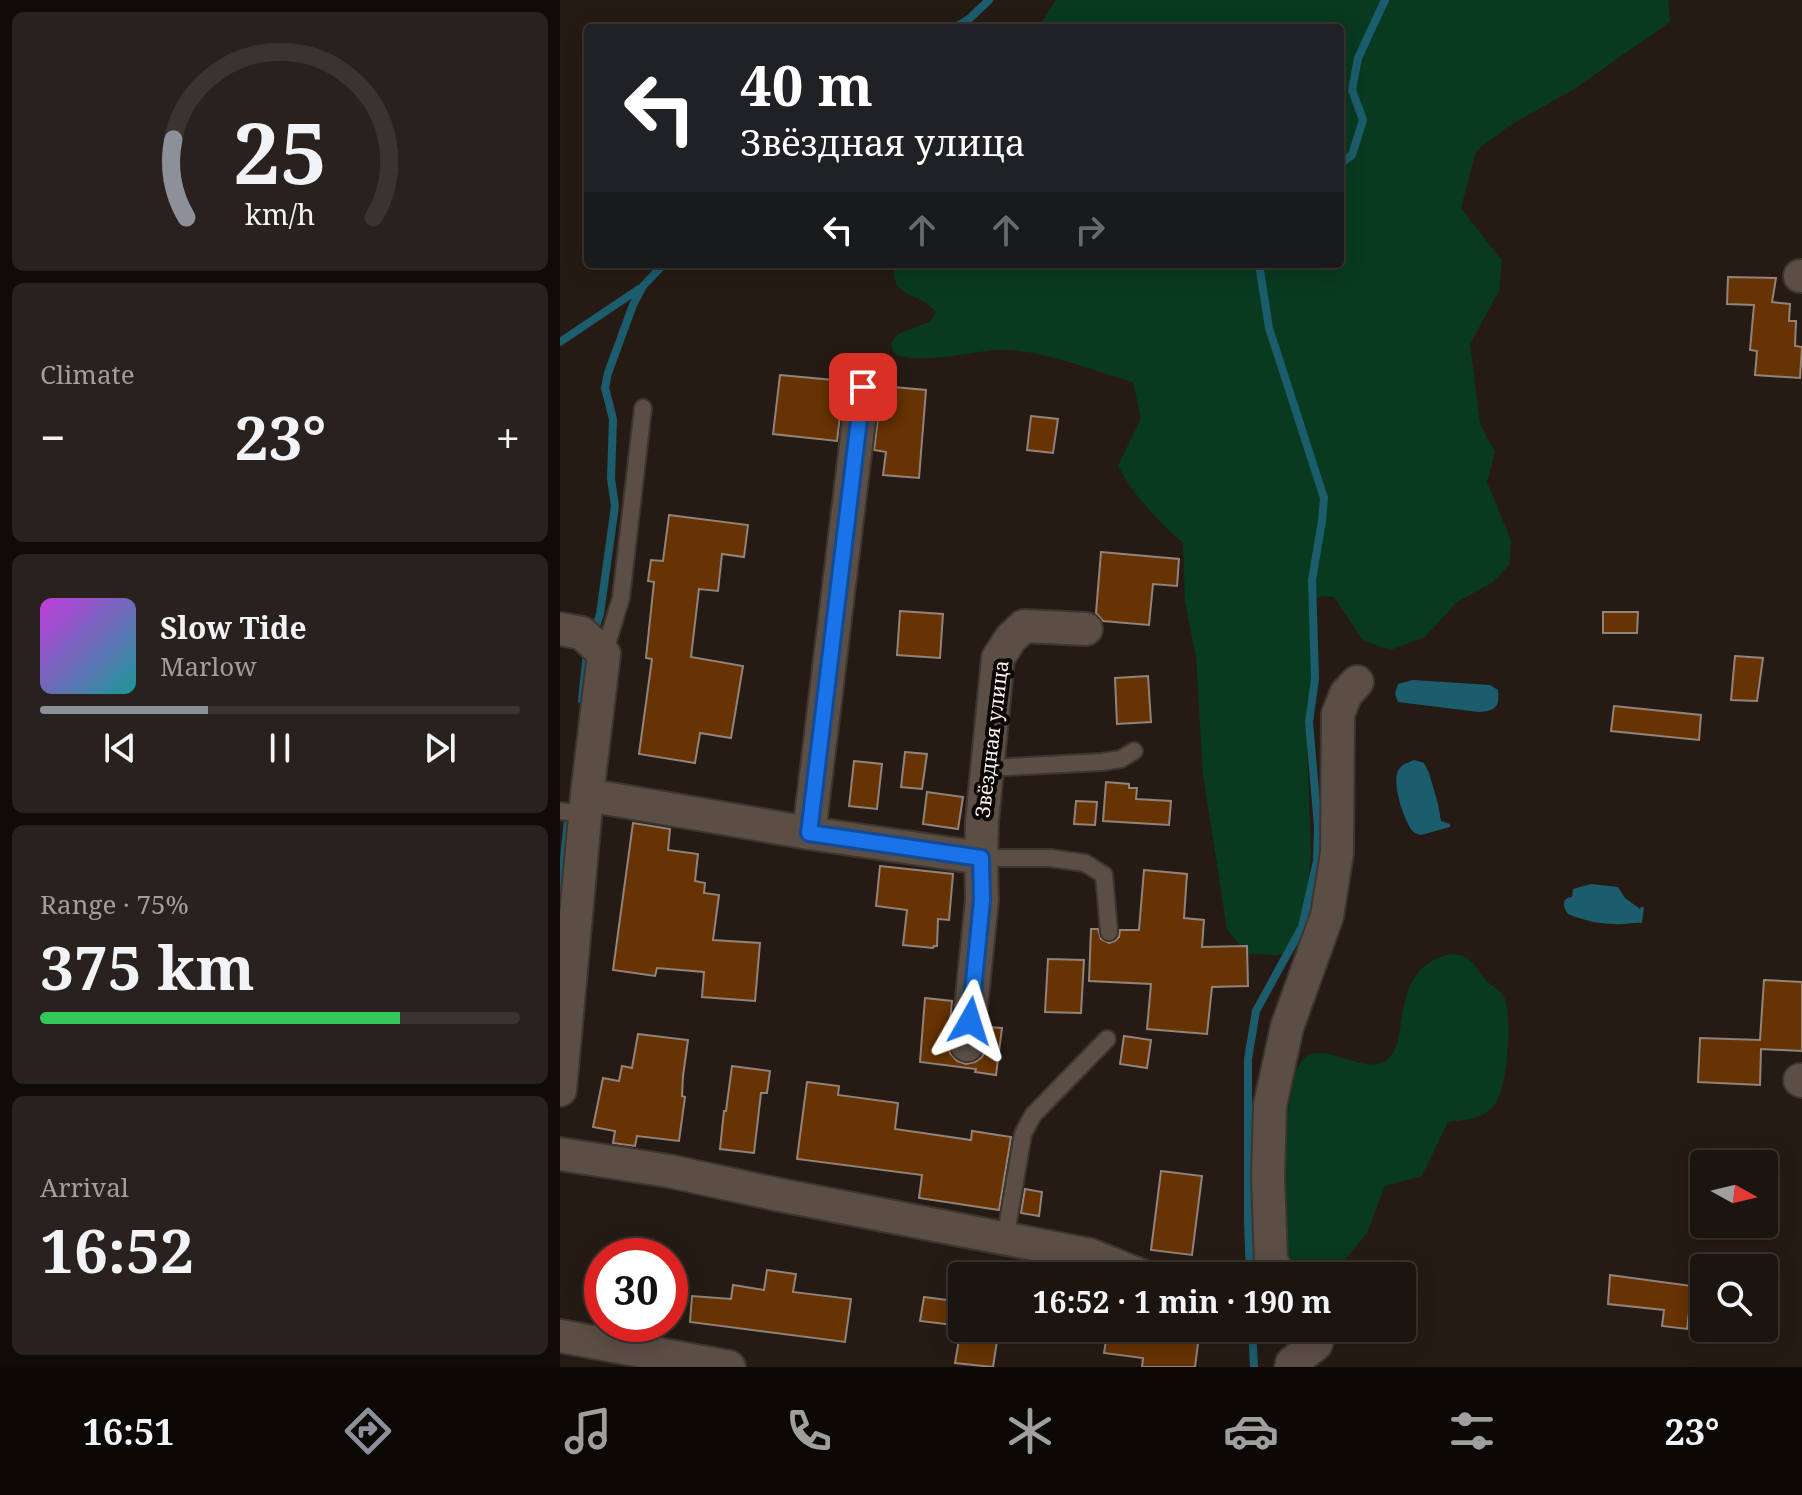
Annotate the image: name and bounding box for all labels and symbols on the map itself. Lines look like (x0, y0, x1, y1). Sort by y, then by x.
pin (829, 353, 897, 421)
street label: Звёздная улица (968, 659, 1015, 819)
position arrow (928, 979, 1012, 1063)
north arrow (1690, 1150, 1778, 1238)
speed limit sign: 30 (584, 1238, 688, 1342)

